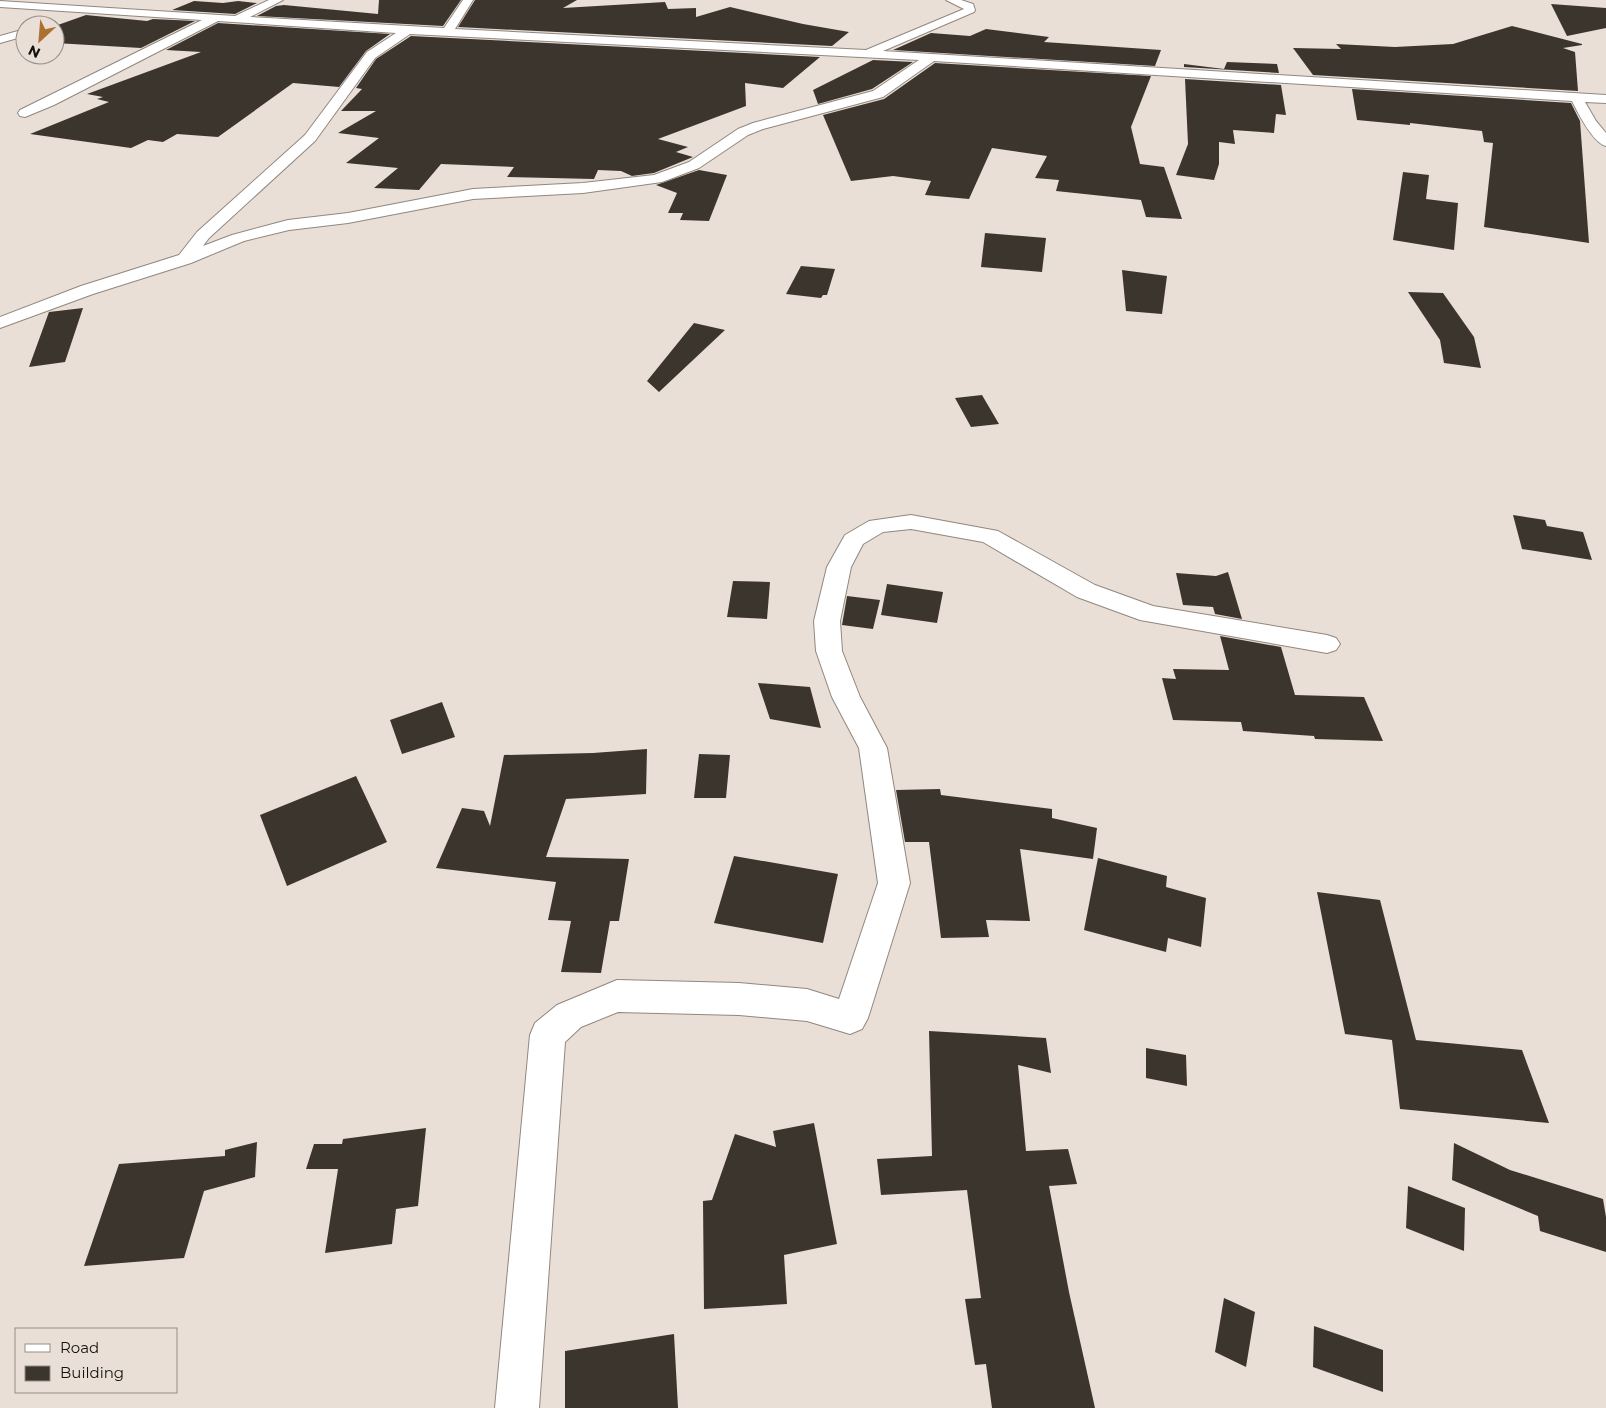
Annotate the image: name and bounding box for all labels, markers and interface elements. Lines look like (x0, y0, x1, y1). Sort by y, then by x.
north arrow (15, 15, 65, 65)
text: N (25, 41, 43, 62)
legend (15, 1328, 178, 1393)
text: Road (60, 1338, 99, 1357)
text: Building (60, 1363, 124, 1382)

